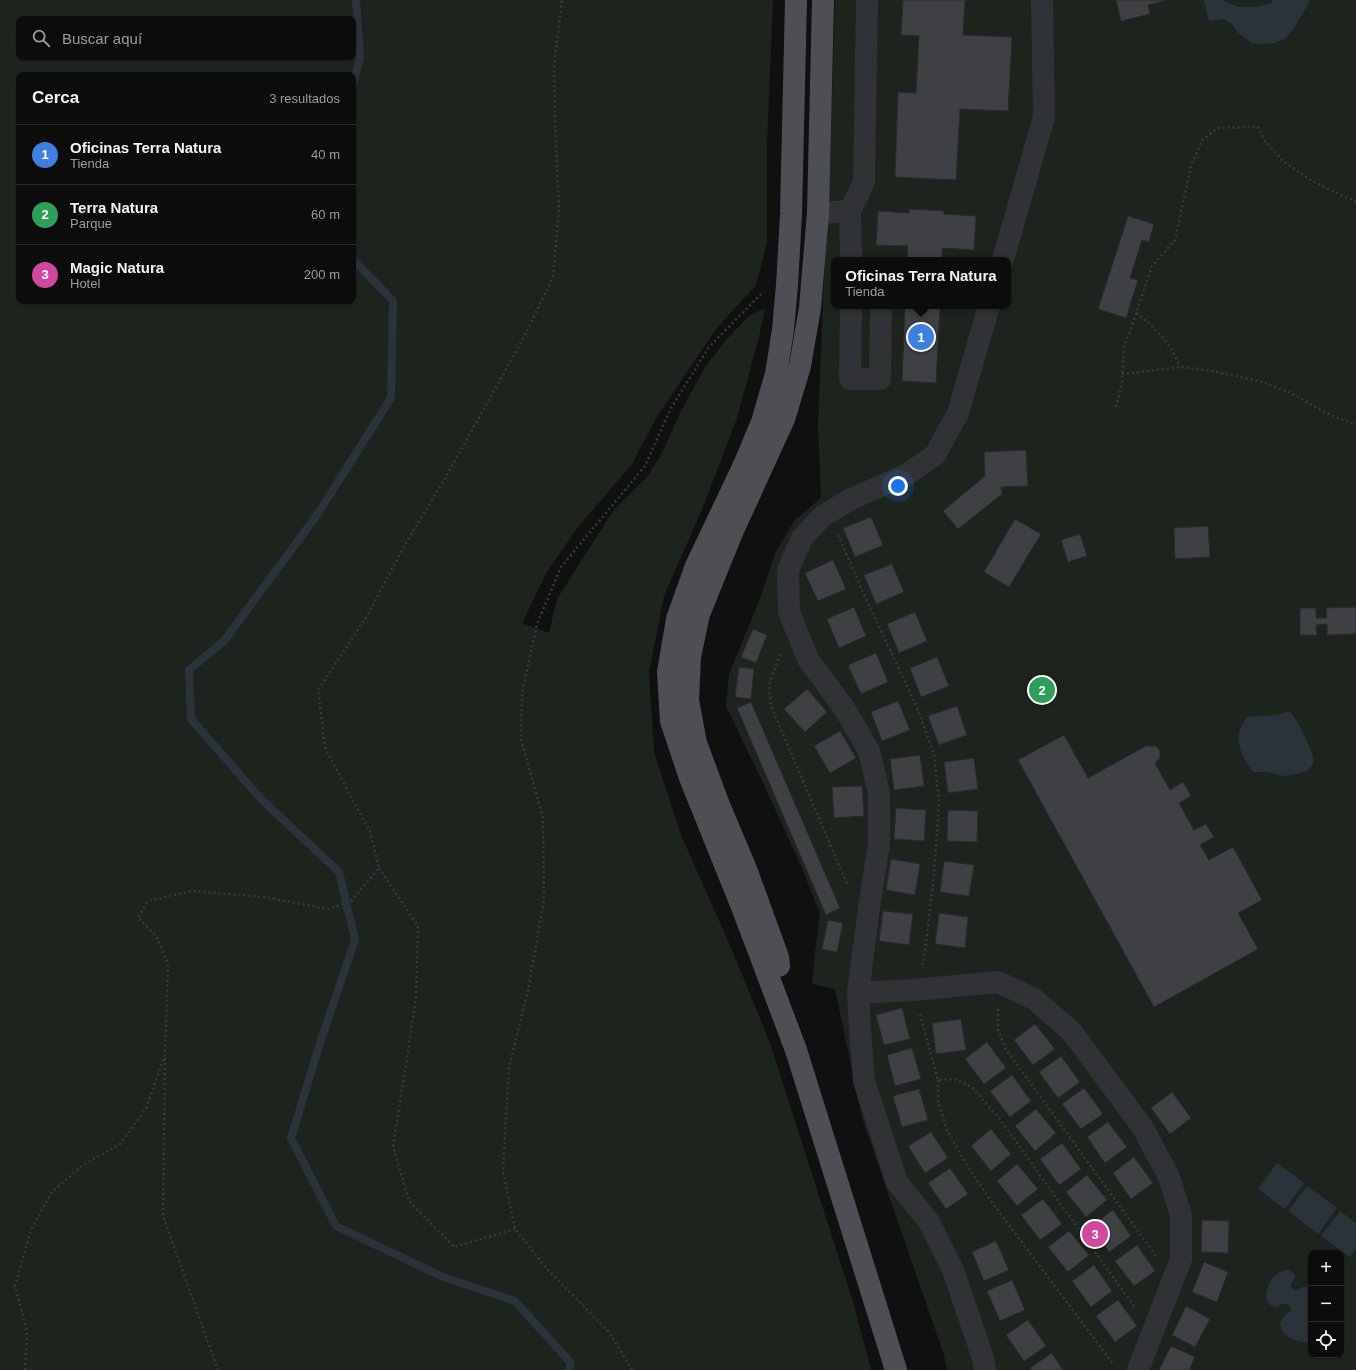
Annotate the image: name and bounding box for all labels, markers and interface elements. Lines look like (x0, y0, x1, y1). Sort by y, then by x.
search box (16, 16, 356, 60)
icon: search (30, 27, 52, 49)
text: Buscar aquí (62, 30, 142, 47)
text: Cerca (32, 88, 79, 107)
text: 3 resultados (269, 91, 340, 106)
text: Oficinas Terra Natura (70, 139, 221, 156)
text: 1 (41, 147, 49, 162)
text: 40 m (311, 147, 340, 162)
text: Tienda (70, 156, 109, 171)
text: Terra Natura (70, 199, 158, 216)
text: 2 (41, 207, 49, 222)
text: 60 m (311, 207, 340, 222)
text: Parque (70, 216, 112, 231)
popup (831, 257, 1011, 309)
text: Magic Natura (70, 259, 164, 276)
text: 3 (41, 267, 49, 282)
text: 200 m (304, 267, 340, 282)
text: Oficinas Terra Natura (845, 267, 997, 284)
text: Hotel (70, 276, 100, 291)
text: Tienda (845, 284, 885, 299)
pin: 1 (908, 322, 934, 352)
your location (888, 476, 908, 496)
pin: 2 (1029, 675, 1055, 705)
pin: 3 (1082, 1219, 1108, 1249)
map controls (1308, 1250, 1344, 1358)
button: + (1308, 1250, 1344, 1286)
button: − (1308, 1286, 1344, 1322)
button: locate (1308, 1322, 1344, 1358)

